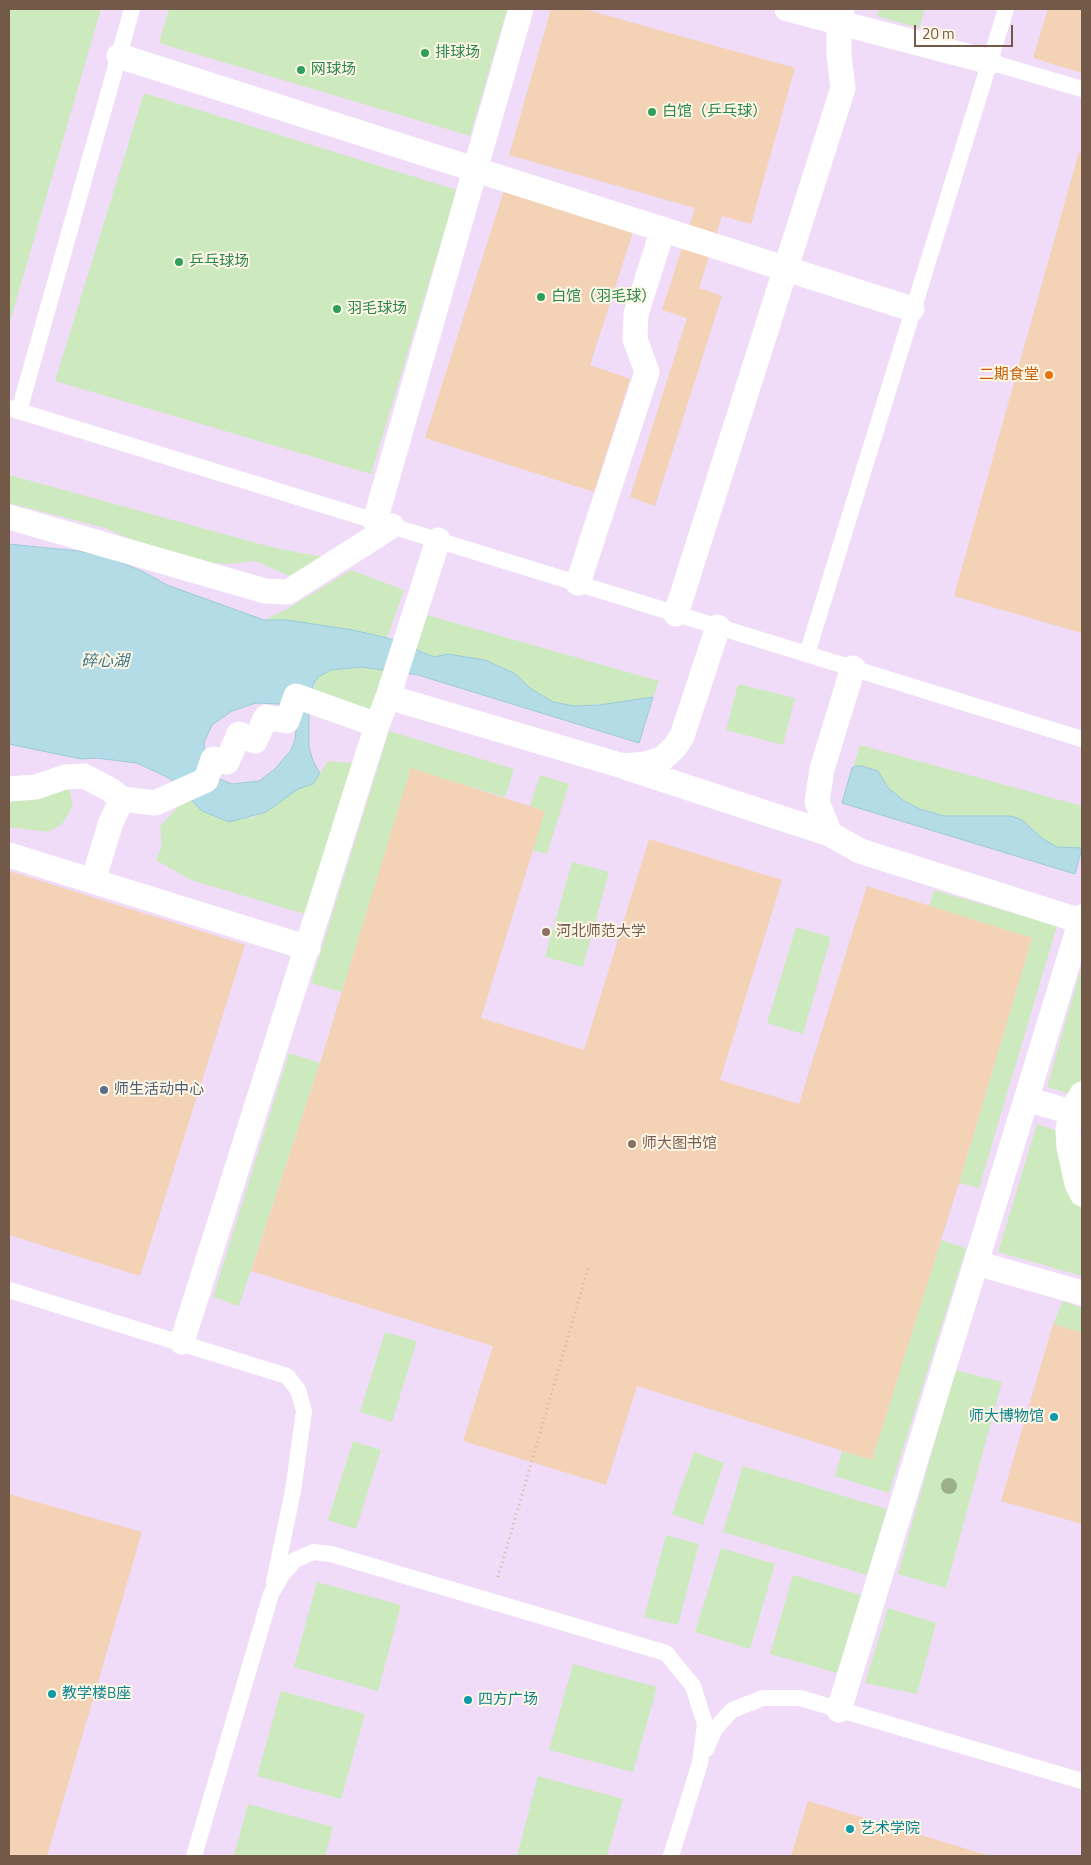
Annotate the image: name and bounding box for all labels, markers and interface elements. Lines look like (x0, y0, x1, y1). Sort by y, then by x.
scale bar (916, 15, 1015, 47)
text: 20 m (922, 22, 955, 45)
place label: 排球场 (435, 44, 480, 62)
marker: 排球场 (419, 47, 431, 59)
place label: 网球场 (311, 61, 356, 79)
marker: 网球场 (295, 64, 307, 76)
place label: 白馆（乒乓球） (662, 103, 767, 121)
marker: 白馆（乒乓球） (646, 106, 658, 118)
place label: 乒乓球场 (189, 253, 249, 271)
marker: 乒乓球场 (173, 256, 185, 268)
place label: 白馆（羽毛球） (551, 288, 656, 306)
marker: 白馆（羽毛球） (535, 291, 547, 303)
place label: 羽毛球场 (347, 300, 407, 318)
marker: 羽毛球场 (331, 303, 343, 315)
place label: 二期食堂 (979, 366, 1039, 384)
marker: 二期食堂 (1043, 369, 1055, 381)
water label: 碎心湖 (81, 652, 129, 672)
place label: 河北师范大学 (556, 923, 646, 941)
marker: 河北师范大学 (540, 926, 552, 938)
place label: 师生活动中心 (114, 1081, 204, 1099)
marker: 师生活动中心 (98, 1084, 110, 1096)
place label: 师大图书馆 (642, 1135, 717, 1153)
marker: 师大图书馆 (626, 1138, 638, 1150)
place label: 师大博物馆 (969, 1408, 1044, 1426)
marker: 师大博物馆 (1048, 1411, 1060, 1423)
place label: 教学楼B座 (62, 1685, 131, 1703)
marker: 教学楼B座 (46, 1688, 58, 1700)
place label: 四方广场 (478, 1691, 538, 1709)
marker: 四方广场 (462, 1694, 474, 1706)
place label: 艺术学院 (860, 1820, 920, 1838)
marker: 艺术学院 (844, 1823, 856, 1835)

